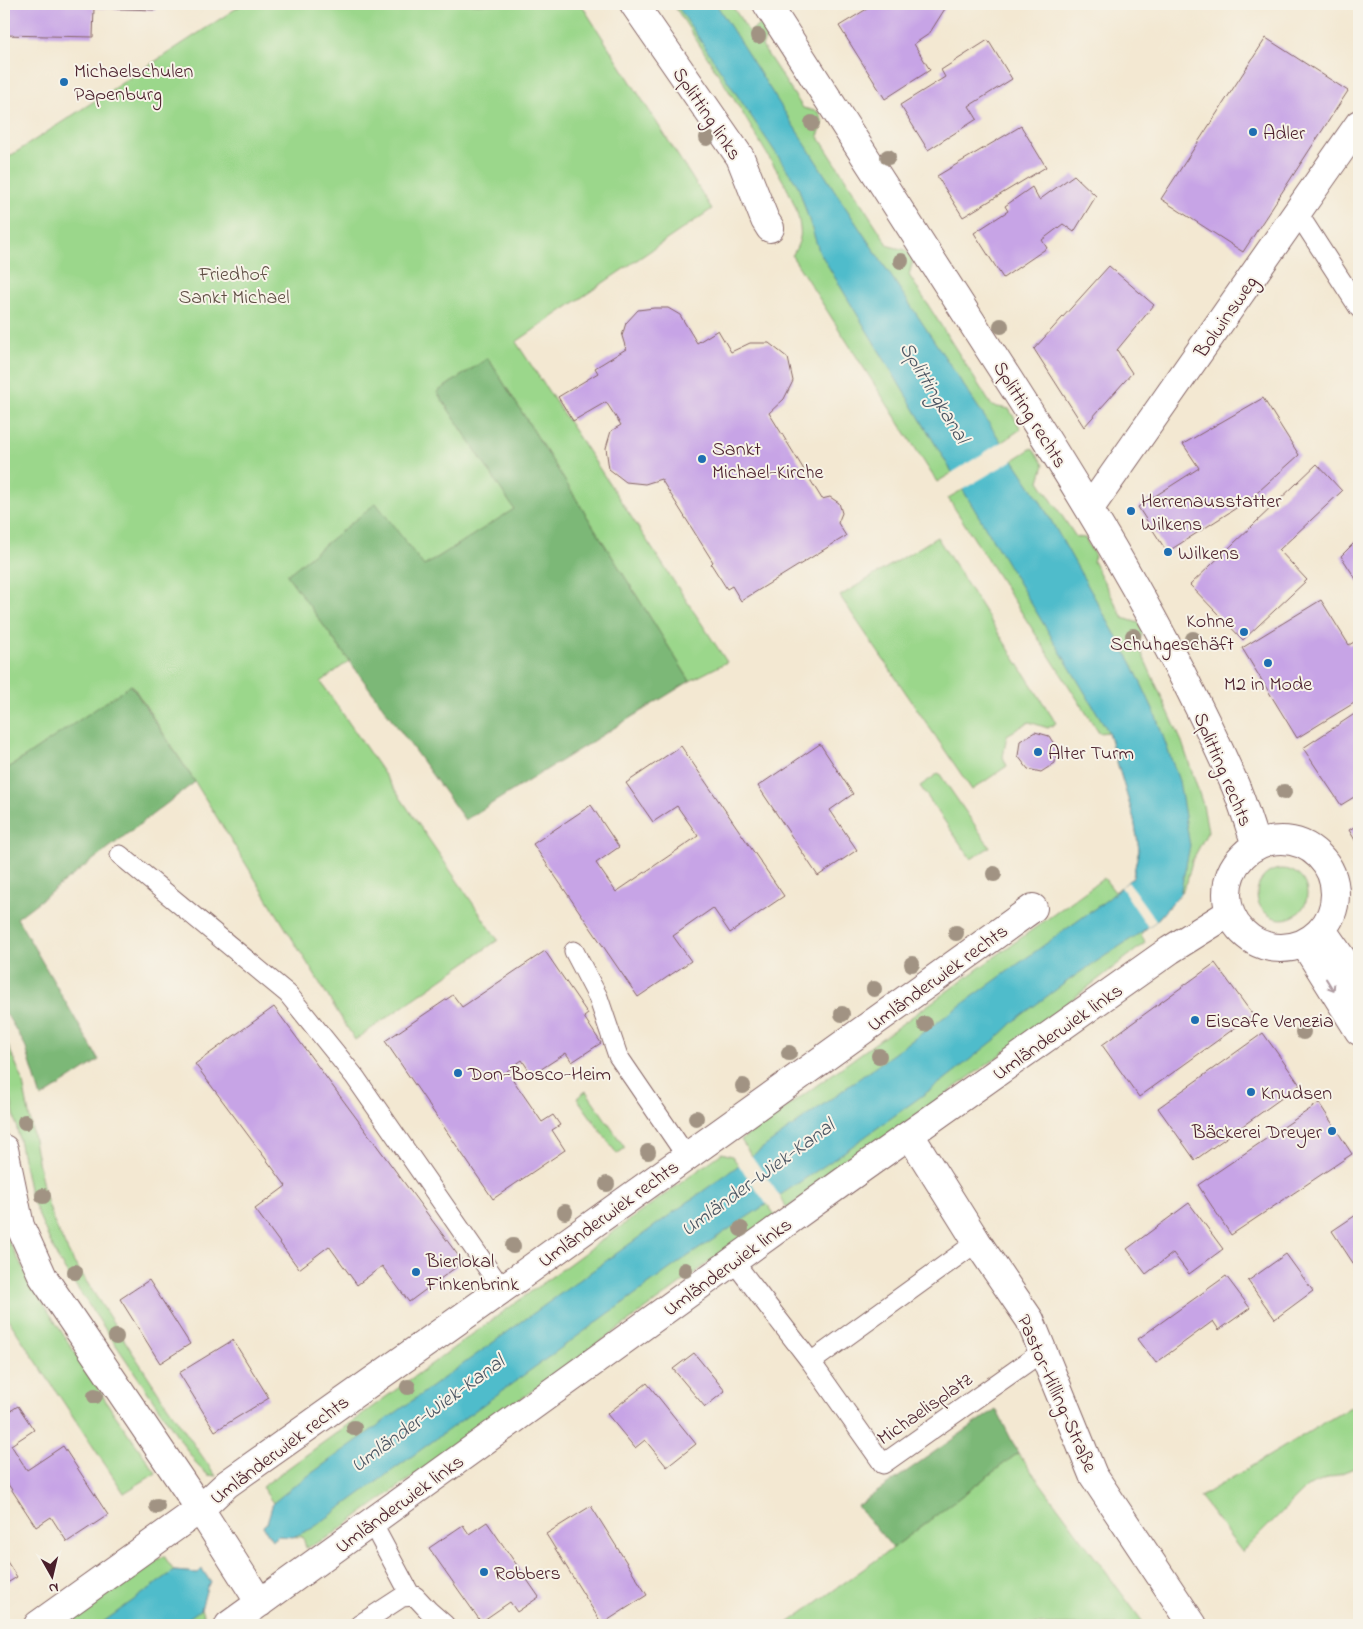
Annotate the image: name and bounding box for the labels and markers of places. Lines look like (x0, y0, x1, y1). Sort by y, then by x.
place label: Michaelschulen Papenburg (74, 58, 193, 111)
marker: Michaelschulen Papenburg (58, 76, 70, 88)
place label: Adler (1263, 120, 1306, 149)
marker: Adler (1247, 126, 1259, 138)
place label: Sankt Michael-Kirche (712, 436, 824, 488)
marker: Sankt Michael-Kirche (696, 453, 708, 465)
place label: Herrenausstatter Wilkens (1141, 488, 1282, 540)
marker: Herrenausstatter Wilkens (1125, 505, 1137, 517)
place label: Wilkens (1178, 540, 1239, 569)
marker: Wilkens (1162, 546, 1174, 558)
place label: Kohne Schuhgeschäft (1110, 608, 1234, 661)
marker: Kohne Schuhgeschäft (1238, 626, 1250, 638)
marker: M2 in Mode (1262, 657, 1274, 669)
place label: M2 in Mode (1224, 671, 1312, 700)
place label: Alter Turm (1048, 740, 1134, 769)
marker: Alter Turm (1032, 746, 1044, 758)
place label: Eiscafe Venezia (1205, 1008, 1334, 1037)
marker: Eiscafe Venezia (1189, 1014, 1201, 1026)
place label: Don-Bosco-Heim (467, 1061, 611, 1090)
marker: Don-Bosco-Heim (452, 1067, 464, 1079)
place label: Knudsen (1261, 1080, 1332, 1109)
marker: Knudsen (1245, 1086, 1257, 1098)
place label: Bäckerei Dreyer (1191, 1119, 1323, 1148)
marker: Bäckerei Dreyer (1326, 1125, 1338, 1137)
place label: Bierlokal Finkenbrink (425, 1248, 519, 1300)
marker: Bierlokal Finkenbrink (410, 1266, 422, 1278)
place label: Robbers (494, 1560, 561, 1589)
marker: Robbers (478, 1566, 490, 1578)

